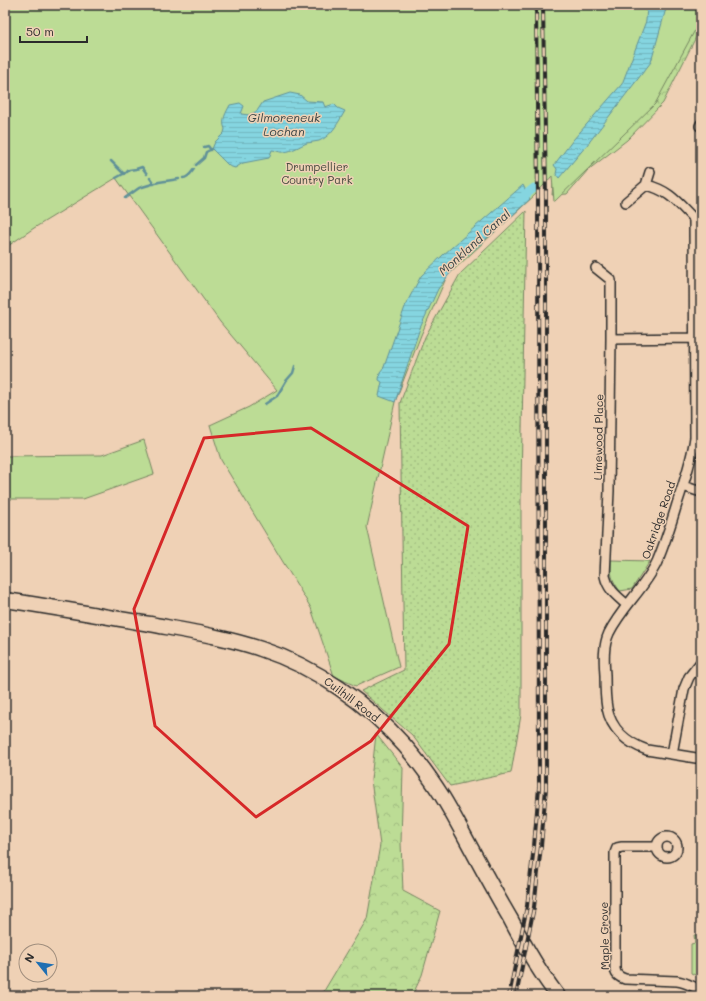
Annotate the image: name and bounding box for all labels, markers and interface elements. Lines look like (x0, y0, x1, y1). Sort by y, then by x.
scale bar (20, 18, 87, 44)
text: 50 m (26, 23, 54, 39)
water label: Gilmoreneuk Lochan (248, 109, 321, 139)
park label: Drumpellier Country Park (281, 159, 353, 187)
water label: Monkland Canal (435, 205, 513, 279)
street label: Limewood Place (590, 393, 606, 480)
street label: Oakridge Road (638, 479, 678, 561)
street label: Cuilhill Road (321, 673, 383, 725)
street label: Maple Grove (596, 902, 612, 970)
north arrow (18, 943, 58, 983)
text: N (20, 950, 37, 965)

